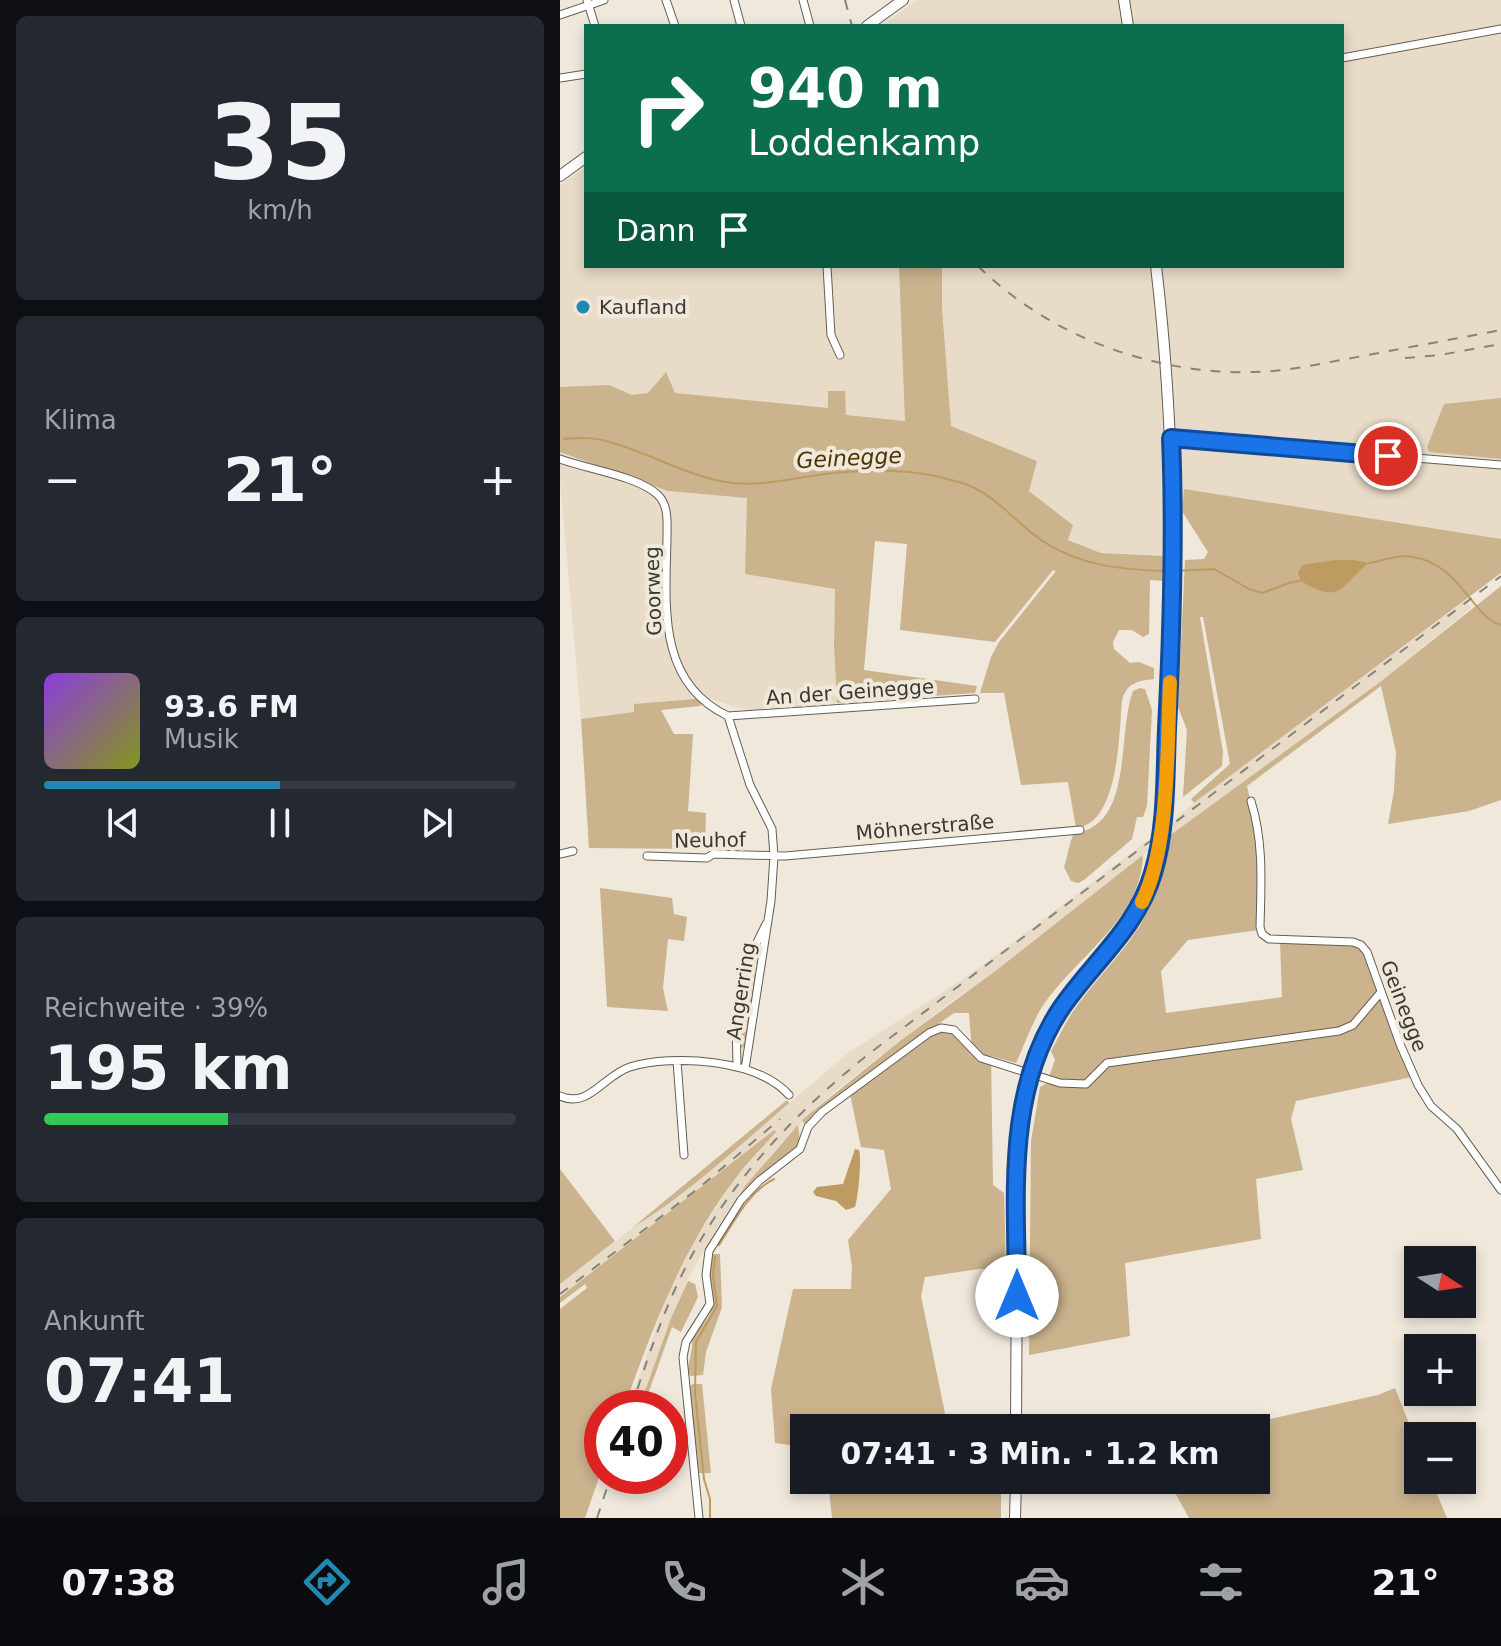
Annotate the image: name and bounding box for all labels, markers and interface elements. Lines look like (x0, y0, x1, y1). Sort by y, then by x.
text: 940 m (748, 55, 943, 120)
icon: right (616, 56, 720, 160)
text: 35 (208, 82, 352, 204)
text: Loddenkamp (748, 122, 980, 163)
text: km/h (247, 195, 313, 225)
icon: arrive (712, 208, 756, 252)
text: Dann (616, 213, 696, 248)
place label: Kaufland (599, 295, 687, 319)
marker: Kaufland (574, 298, 592, 316)
text: Klima (44, 405, 117, 435)
pin (1354, 422, 1422, 490)
icon: arrive (1366, 434, 1410, 478)
water label: Geinegge (796, 443, 902, 473)
text: 21° (223, 445, 337, 515)
text: − (44, 454, 81, 505)
text: + (479, 454, 516, 505)
street label: Goorweg (639, 546, 667, 636)
street label: An der Geinegge (765, 674, 935, 710)
text: 93.6 FM (164, 689, 299, 724)
text: Musik (164, 724, 239, 754)
icon: previous (101, 801, 145, 845)
icon: pause (258, 801, 302, 845)
icon: next (415, 801, 459, 845)
street label: Möhnerstraße (855, 809, 995, 845)
street label: Neuhof (674, 827, 747, 853)
street label: Angerring (721, 941, 761, 1041)
street label: Geinegge (1376, 957, 1432, 1055)
text: Reichweite · 39% (44, 993, 268, 1023)
text: 195 km (44, 1033, 293, 1103)
north arrow (1404, 1246, 1476, 1318)
map controls (1404, 1246, 1476, 1494)
position arrow (975, 1254, 1059, 1338)
text: Ankunft (44, 1306, 144, 1336)
button: + (1404, 1334, 1476, 1406)
text: 07:41 (44, 1346, 235, 1416)
speed limit sign: 40 (584, 1390, 688, 1494)
button: − (1404, 1422, 1476, 1494)
text: 07:41 · 3 Min. · 1.2 km (840, 1436, 1220, 1471)
icon: directions (299, 1554, 355, 1610)
icon: music (478, 1554, 534, 1610)
icon: phone (656, 1554, 712, 1610)
icon: climate (835, 1554, 891, 1610)
icon: car (1014, 1554, 1070, 1610)
icon: filters (1193, 1554, 1249, 1610)
text: 07:38 (61, 1562, 176, 1603)
text: 21° (1371, 1562, 1440, 1603)

